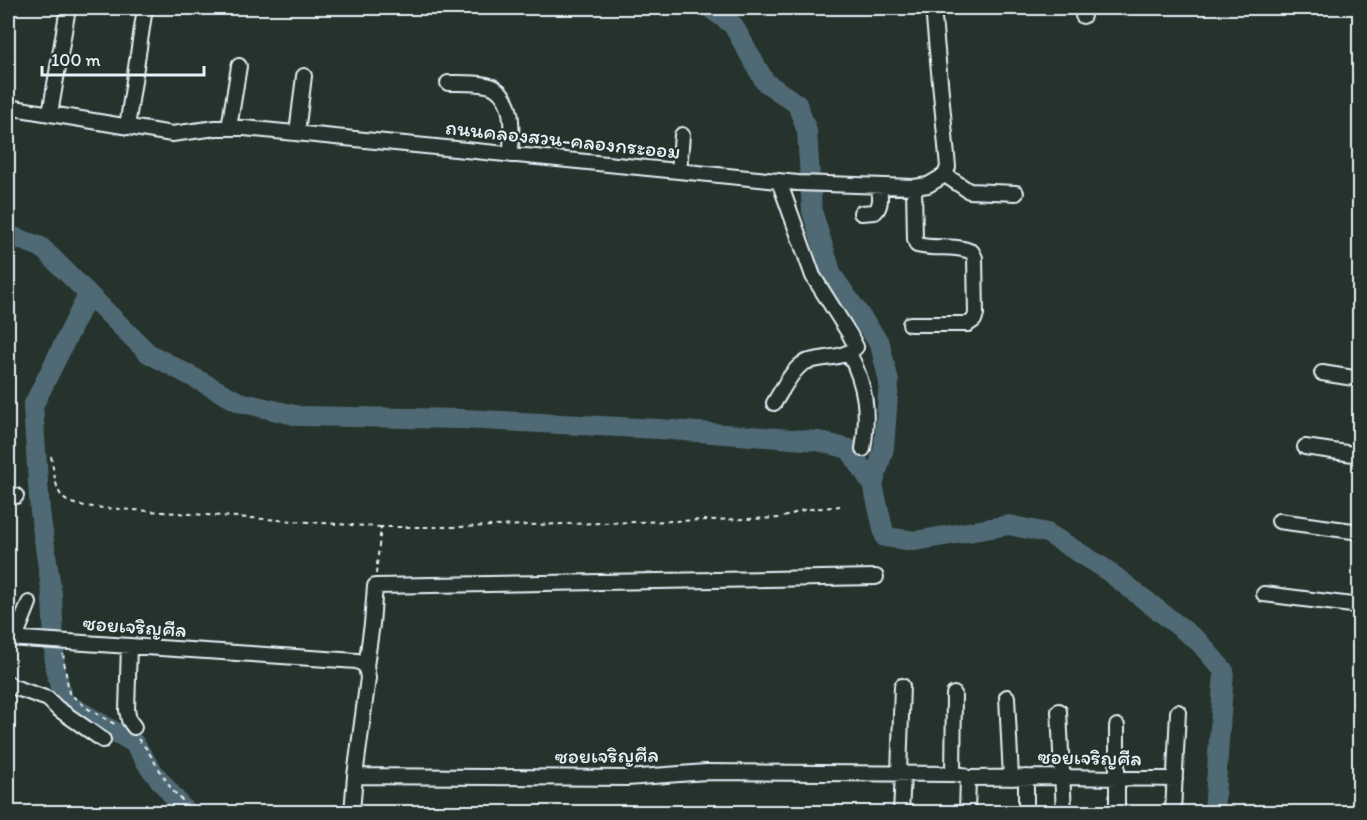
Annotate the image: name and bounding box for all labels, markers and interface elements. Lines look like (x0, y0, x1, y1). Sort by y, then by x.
scale bar (42, 39, 204, 77)
text: 100 m (51, 49, 101, 71)
street label: ถนนคลองสวน-คลองกระออม (444, 114, 682, 164)
street label: ซอยเจริญศีล (82, 610, 188, 642)
street label: ซอยเจริญศีล (555, 742, 659, 768)
street label: ซอยเจริญศีล (1038, 744, 1142, 770)

